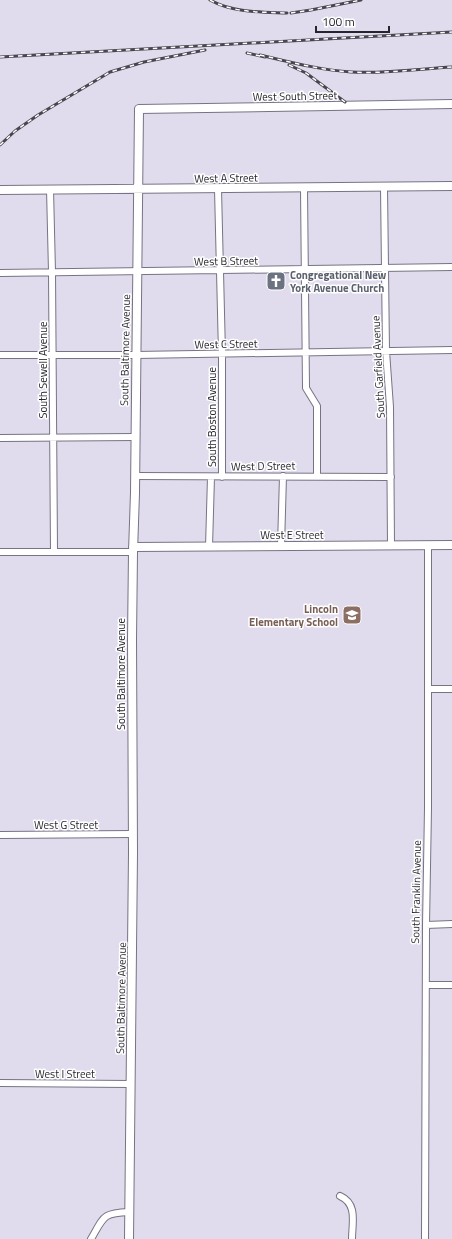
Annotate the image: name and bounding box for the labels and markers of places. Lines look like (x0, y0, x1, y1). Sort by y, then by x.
place label: Congregational New York Avenue Church (290, 267, 387, 296)
church icon: Congregational New York Avenue Church (265, 270, 287, 292)
place label: Lincoln Elementary School (249, 601, 338, 630)
school or university icon: Lincoln Elementary School (341, 604, 363, 626)

